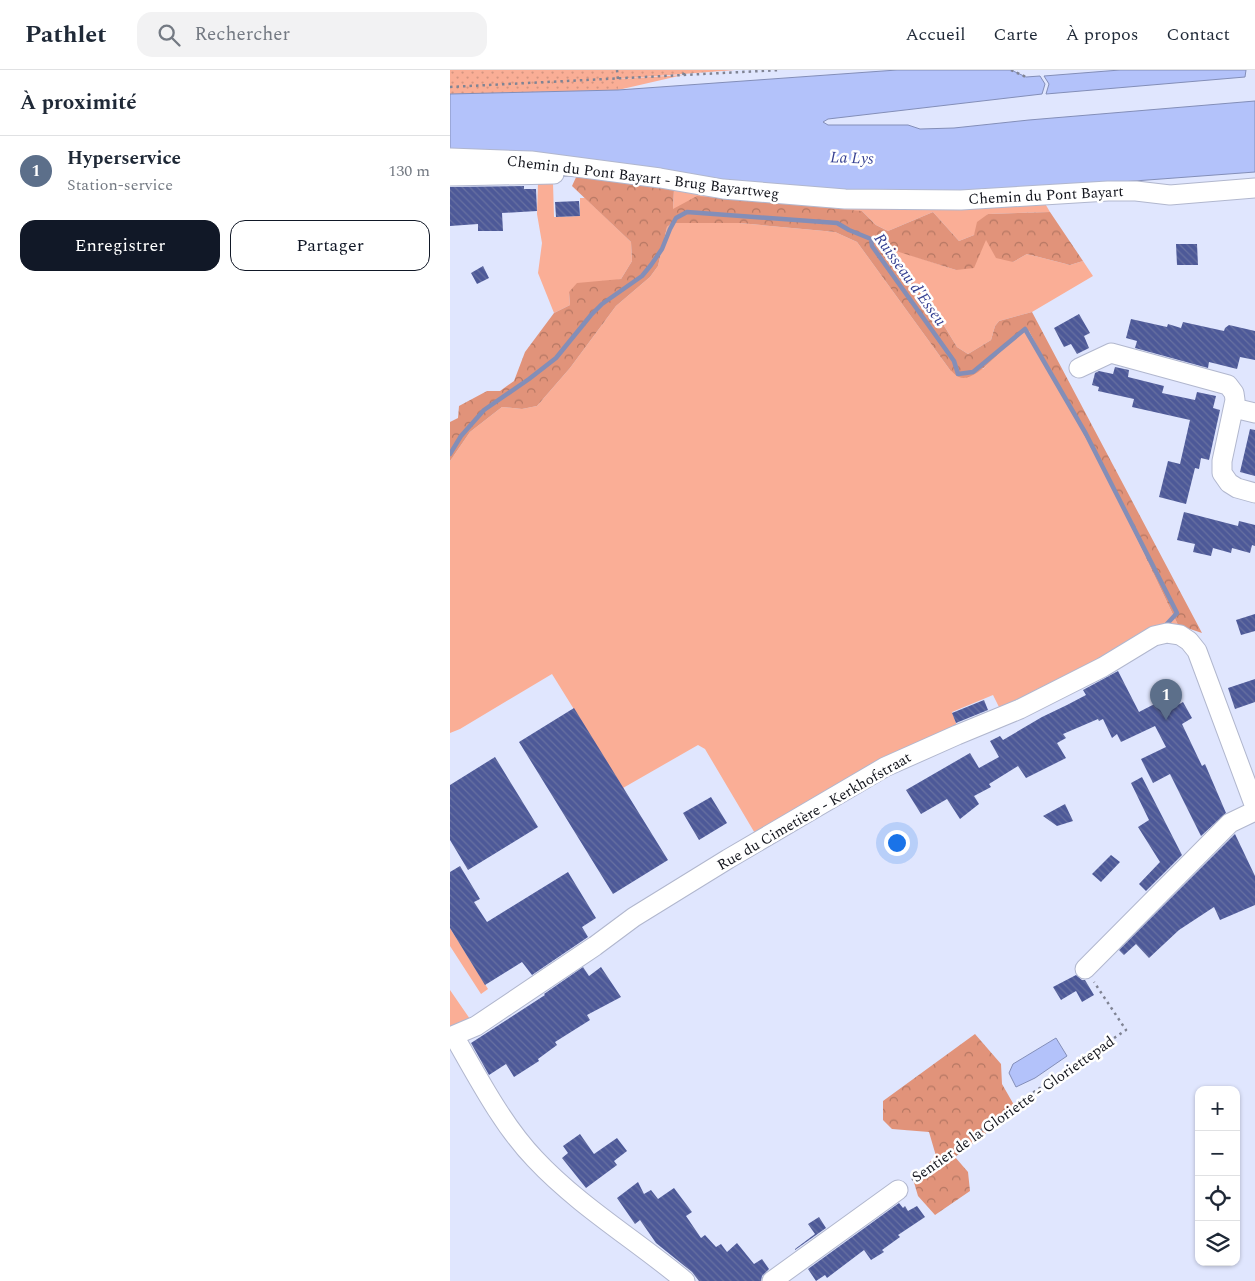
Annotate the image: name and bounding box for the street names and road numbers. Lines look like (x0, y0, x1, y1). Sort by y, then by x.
street label: Chemin du Pont Bayart - Brug Bayartweg (505, 149, 781, 206)
street label: Chemin du Pont Bayart (968, 180, 1124, 211)
street label: Rue du Cimetière - Kerkhofstraat (713, 746, 916, 877)
street label: Sentier de la Gloriette - Gloriettepad (907, 1030, 1119, 1189)

